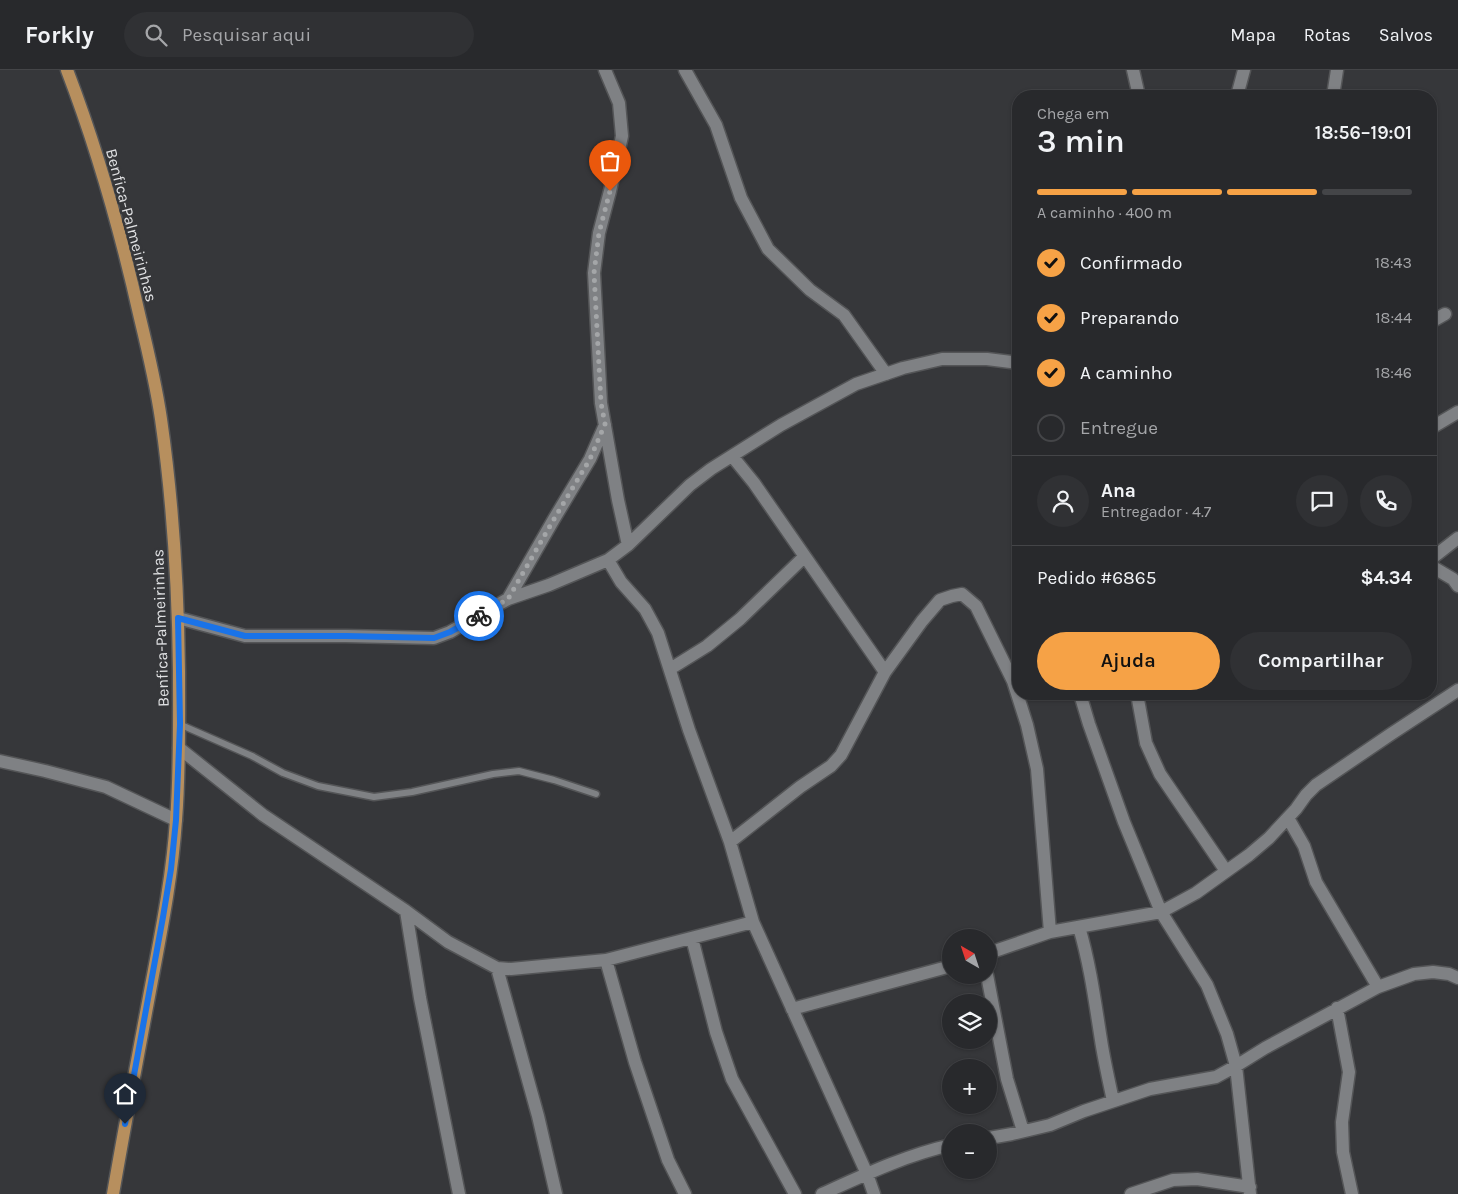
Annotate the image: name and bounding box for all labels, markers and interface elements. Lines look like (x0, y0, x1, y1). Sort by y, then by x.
search box (124, 12, 474, 57)
text: Forkly (25, 21, 94, 49)
icon: search (142, 21, 170, 49)
text: Pesquisar aqui (182, 24, 311, 46)
text: Mapa (1230, 24, 1276, 46)
text: Rotas (1304, 24, 1351, 46)
text: Salvos (1379, 24, 1433, 46)
text: Chega em (1037, 104, 1110, 123)
text: 18:56–19:01 (1315, 122, 1412, 144)
text: 3 min (1037, 123, 1125, 160)
pin (589, 140, 631, 191)
street label: Benfica-Palmeirinhas (102, 146, 161, 304)
icon: bag (596, 147, 624, 175)
text: A caminho · 400 m (1037, 203, 1172, 222)
icon: check (1037, 249, 1065, 277)
text: Confirmado (1080, 252, 1182, 274)
text: 18:43 (1375, 253, 1412, 272)
icon: check (1037, 304, 1065, 332)
text: Preparando (1080, 307, 1179, 329)
text: 18:44 (1375, 308, 1412, 327)
icon: check (1037, 359, 1065, 387)
text: A caminho (1080, 362, 1172, 384)
text: 18:46 (1375, 363, 1412, 382)
text: Entregue (1080, 417, 1158, 439)
button: person (1037, 475, 1089, 527)
button: chat (1296, 475, 1348, 527)
button: phone (1360, 475, 1412, 527)
text: Ana (1101, 480, 1136, 502)
text: Entregador · 4.7 (1101, 502, 1211, 521)
street label: Benfica-Palmeirinhas (148, 549, 173, 707)
text: Pedido #6865 (1037, 567, 1156, 589)
text: $4.34 (1360, 567, 1412, 589)
courier (454, 591, 504, 641)
icon: bike (465, 602, 493, 630)
button: Ajuda (1037, 632, 1220, 690)
button: Compartilhar (1230, 632, 1412, 690)
north arrow (942, 929, 998, 984)
map controls (942, 929, 997, 1179)
button: layers (942, 994, 997, 1049)
button: + (942, 1059, 997, 1114)
pin (104, 1073, 146, 1124)
icon: home (111, 1080, 139, 1108)
button: − (942, 1124, 997, 1179)

